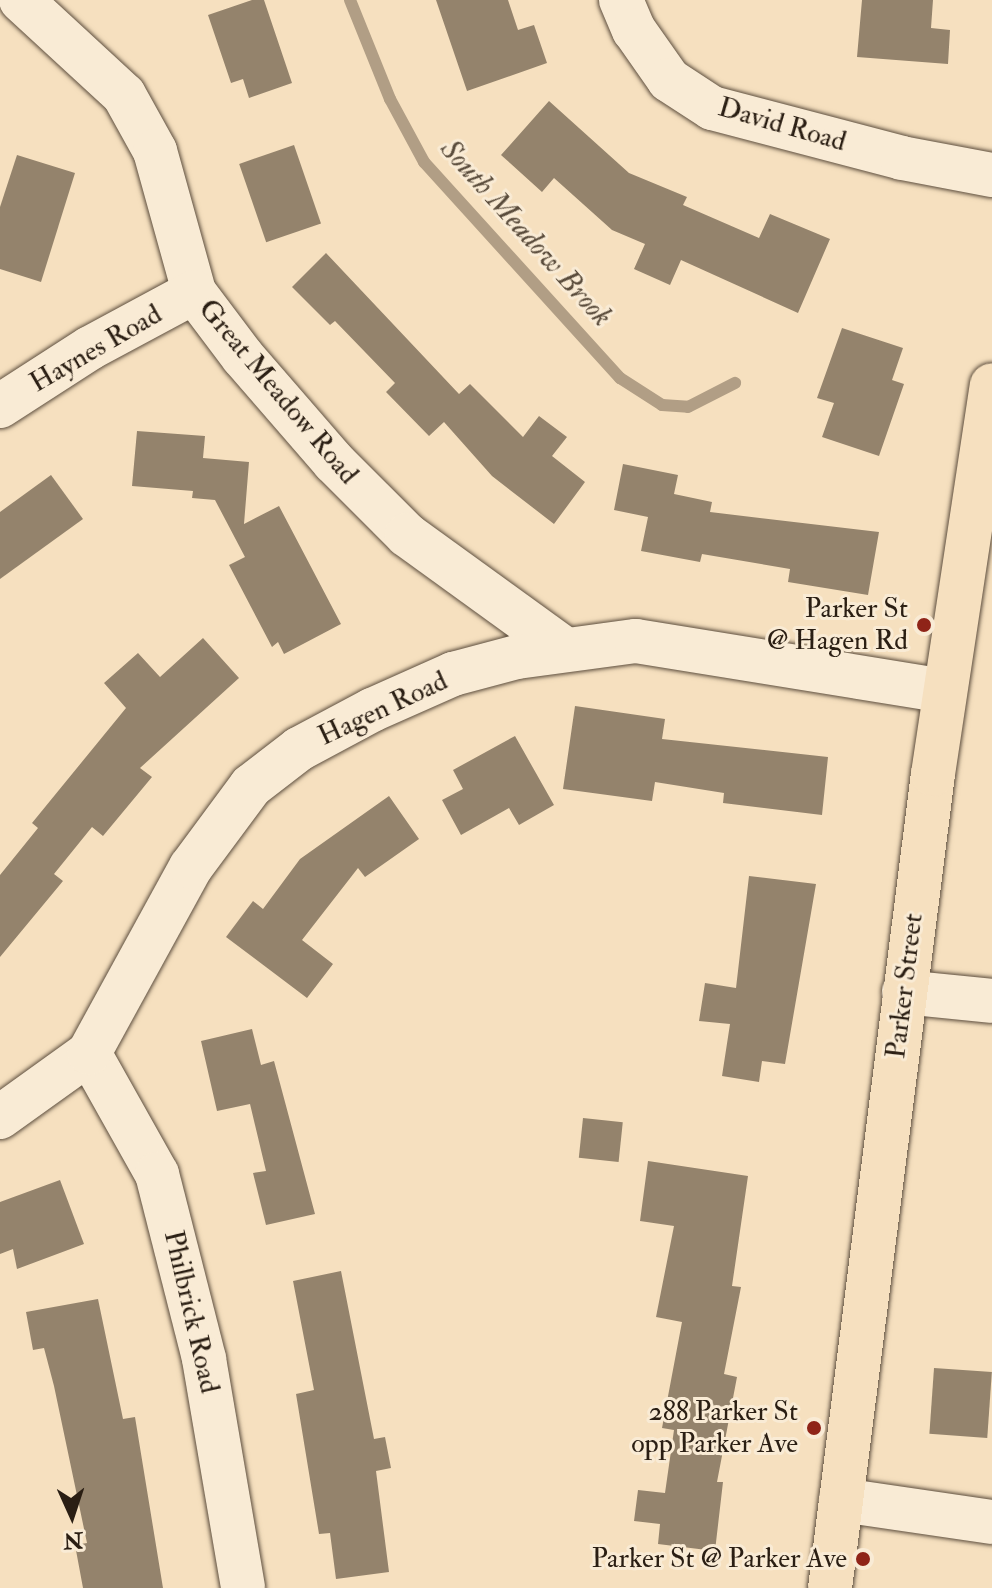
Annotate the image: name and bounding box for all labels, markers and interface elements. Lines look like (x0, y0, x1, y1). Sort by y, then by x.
street label: David Road (714, 91, 850, 159)
water label: South Meadow Brook (432, 132, 620, 334)
street label: Great Meadow Road (191, 293, 365, 491)
street label: Haynes Road (24, 298, 168, 400)
place label: Parker St @ Hagen Rd (767, 592, 908, 658)
marker: Parker St @ Hagen Rd (915, 616, 933, 634)
street label: Hagen Road (313, 664, 453, 754)
street label: Parker Street (879, 911, 931, 1061)
street label: Philbrick Road (156, 1227, 226, 1397)
place label: 288 Parker St opp Parker Ave (631, 1395, 798, 1461)
marker: 288 Parker St opp Parker Ave (805, 1419, 823, 1437)
north arrow (32, 1476, 112, 1556)
text: N (63, 1525, 84, 1554)
place label: Parker St @ Parker Ave (591, 1542, 847, 1576)
marker: Parker St @ Parker Ave (854, 1550, 872, 1568)

